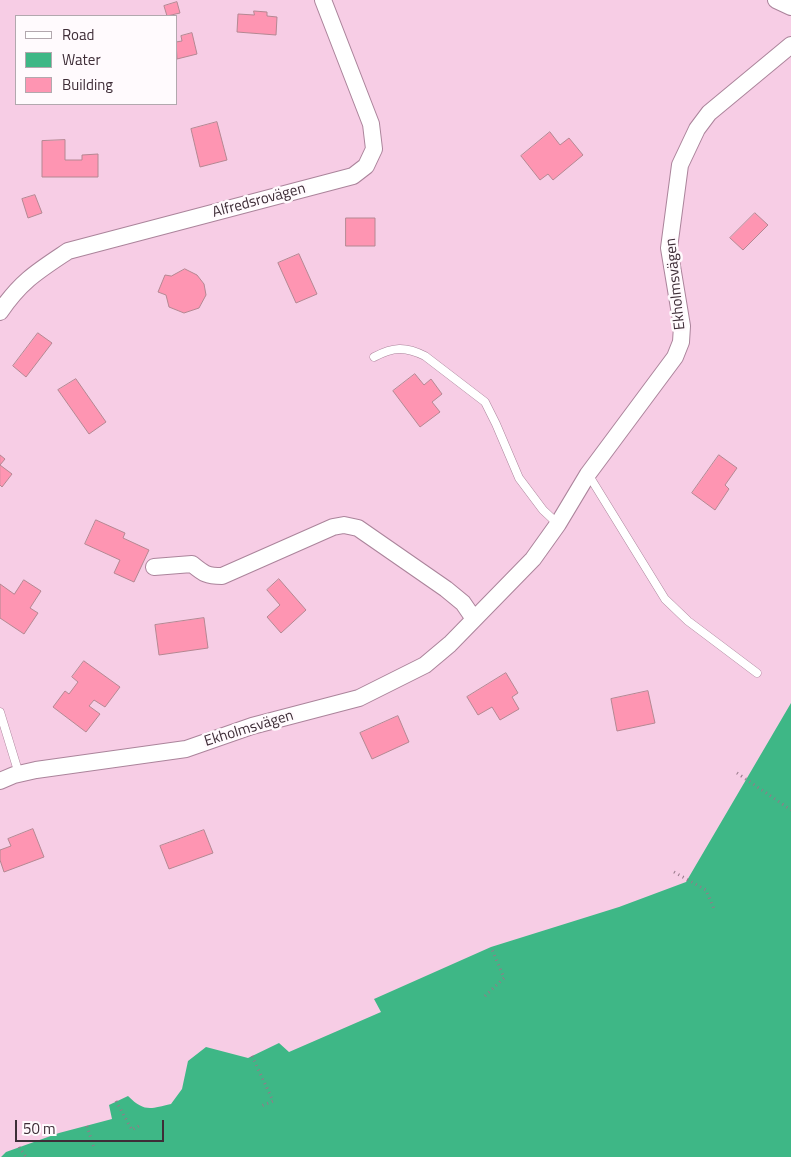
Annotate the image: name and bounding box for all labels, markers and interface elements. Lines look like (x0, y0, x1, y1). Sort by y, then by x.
legend (15, 15, 178, 105)
text: Road (62, 23, 94, 46)
text: Water (62, 48, 101, 71)
text: Building (62, 73, 113, 96)
street label: Alfredsrovägen (210, 180, 308, 222)
street label: Ekholmsvägen (662, 237, 690, 331)
street label: Ekholmsvägen (202, 707, 296, 751)
scale bar (18, 1110, 166, 1142)
text: 50 m (23, 1117, 56, 1140)

